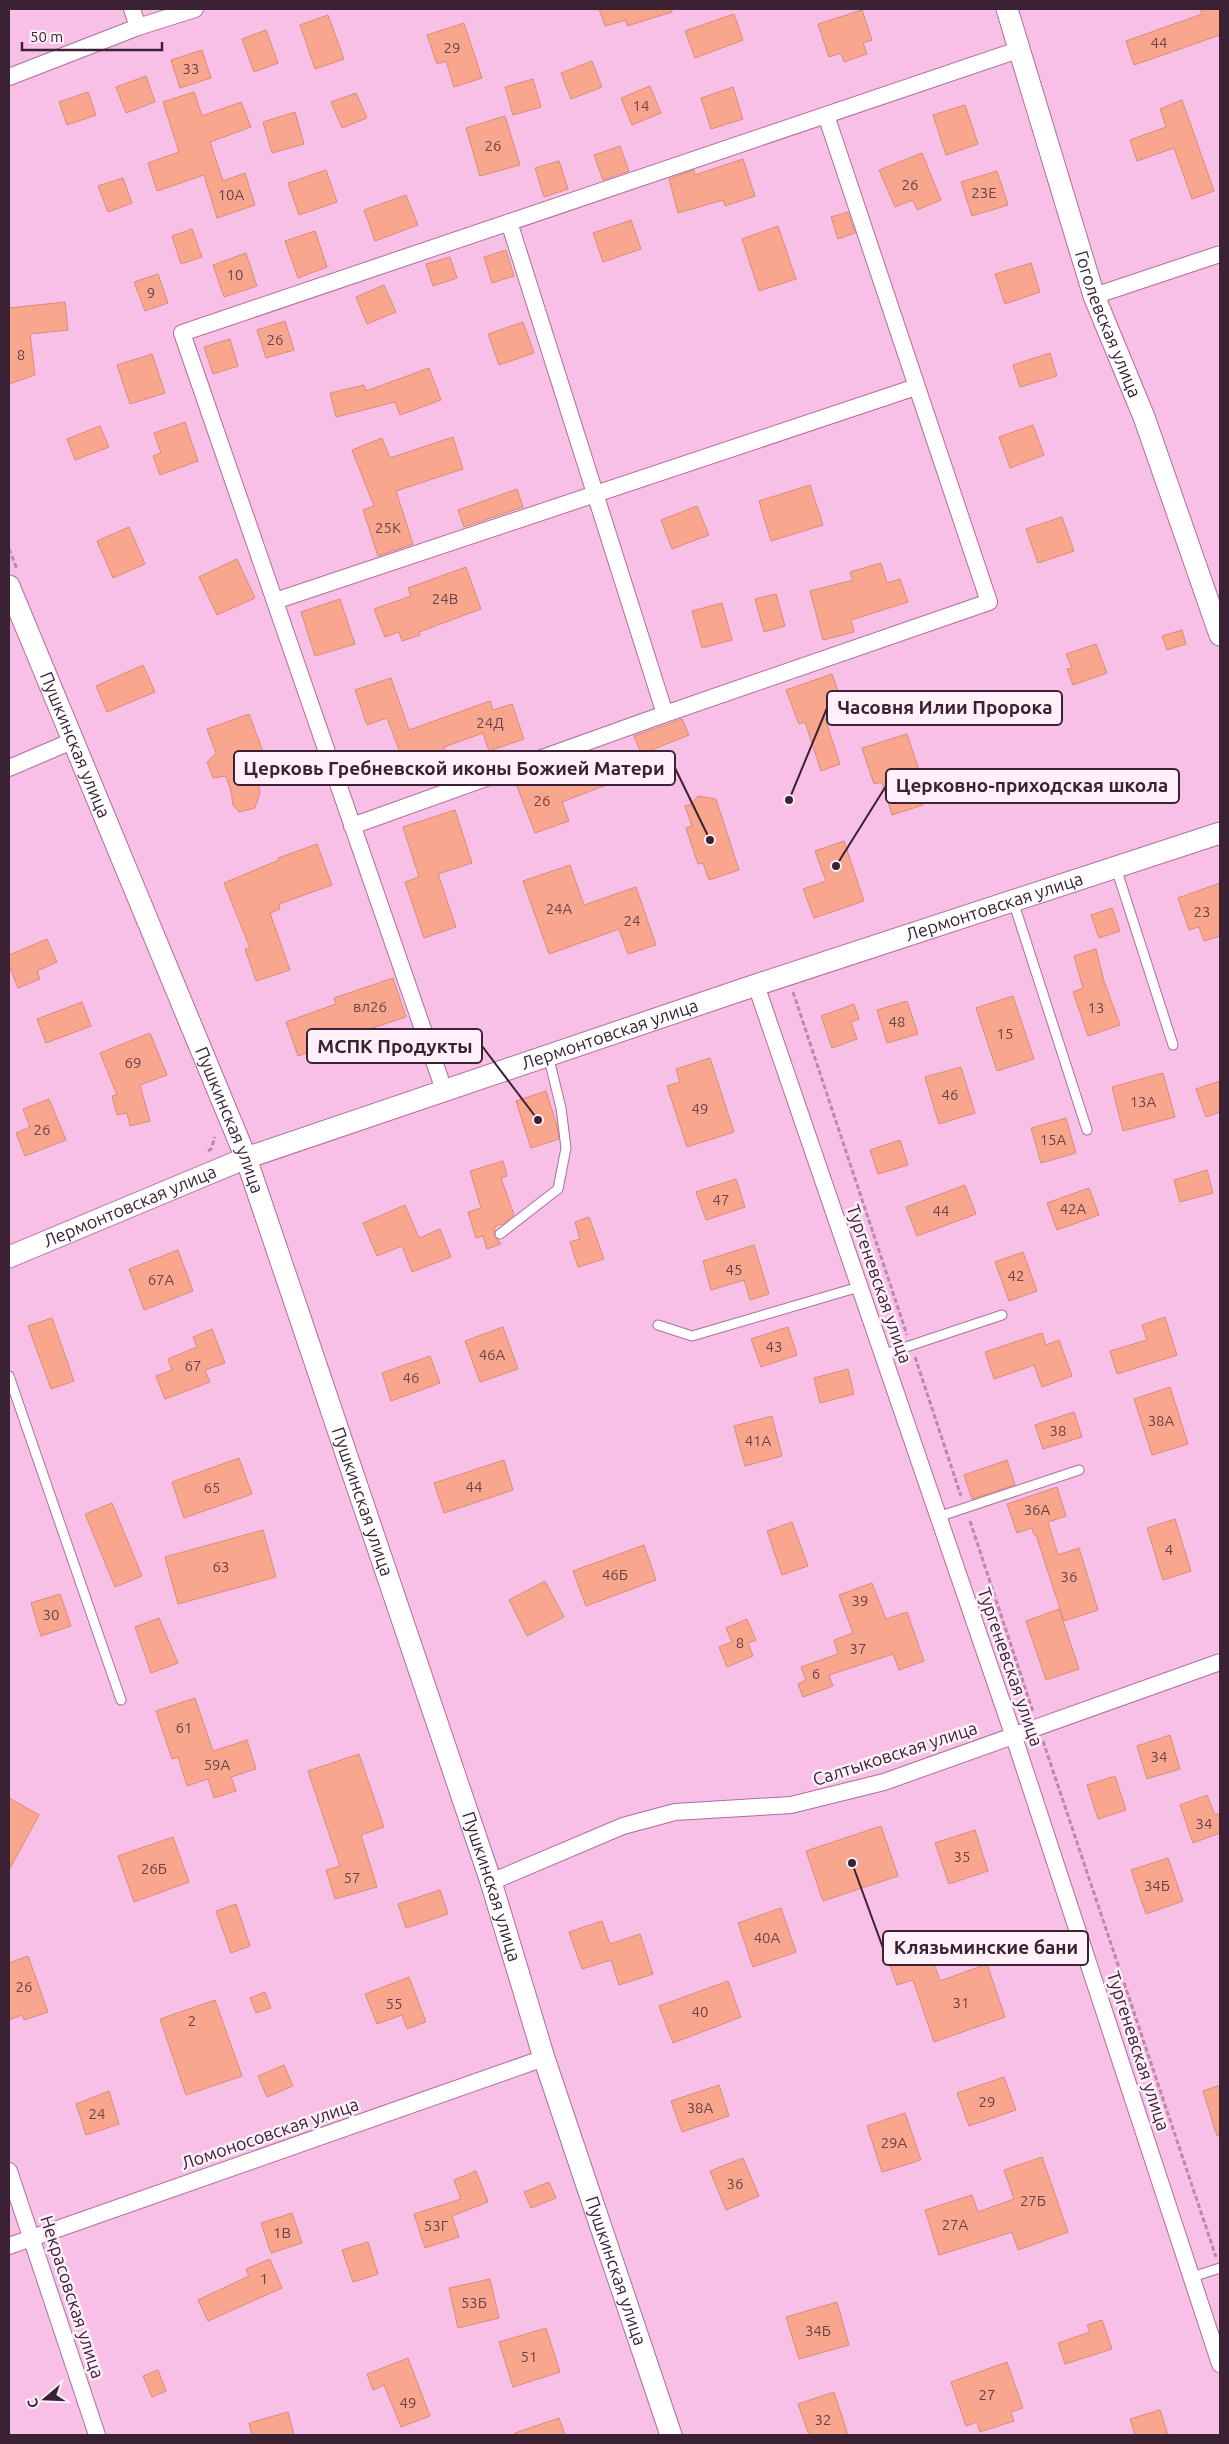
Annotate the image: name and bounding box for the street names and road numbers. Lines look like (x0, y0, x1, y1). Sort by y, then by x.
street label: Гоголевская улица (1072, 248, 1146, 400)
street label: Пушкинская улица (37, 669, 115, 820)
street label: Лермонтовская улица (903, 868, 1085, 944)
street label: Лермонтовская улица (518, 994, 701, 1073)
street label: Пушкинская улица (192, 1044, 268, 1196)
street label: Лермонтовская улица (40, 1161, 219, 1251)
street label: Тургеневская улица (843, 1202, 917, 1366)
street label: Пушкинская улица (329, 1424, 398, 1579)
street label: Тургеневская улица (974, 1585, 1048, 1749)
street label: Салтыковская улица (810, 1717, 979, 1789)
street label: Пушкинская улица (459, 1809, 525, 1964)
street label: Тургеневская улица (1104, 1968, 1174, 2133)
street label: Ломоносовская улица (178, 2093, 361, 2173)
street label: Пушкинская улица (582, 2193, 651, 2348)
street label: Некрасовская улица (37, 2213, 109, 2381)

